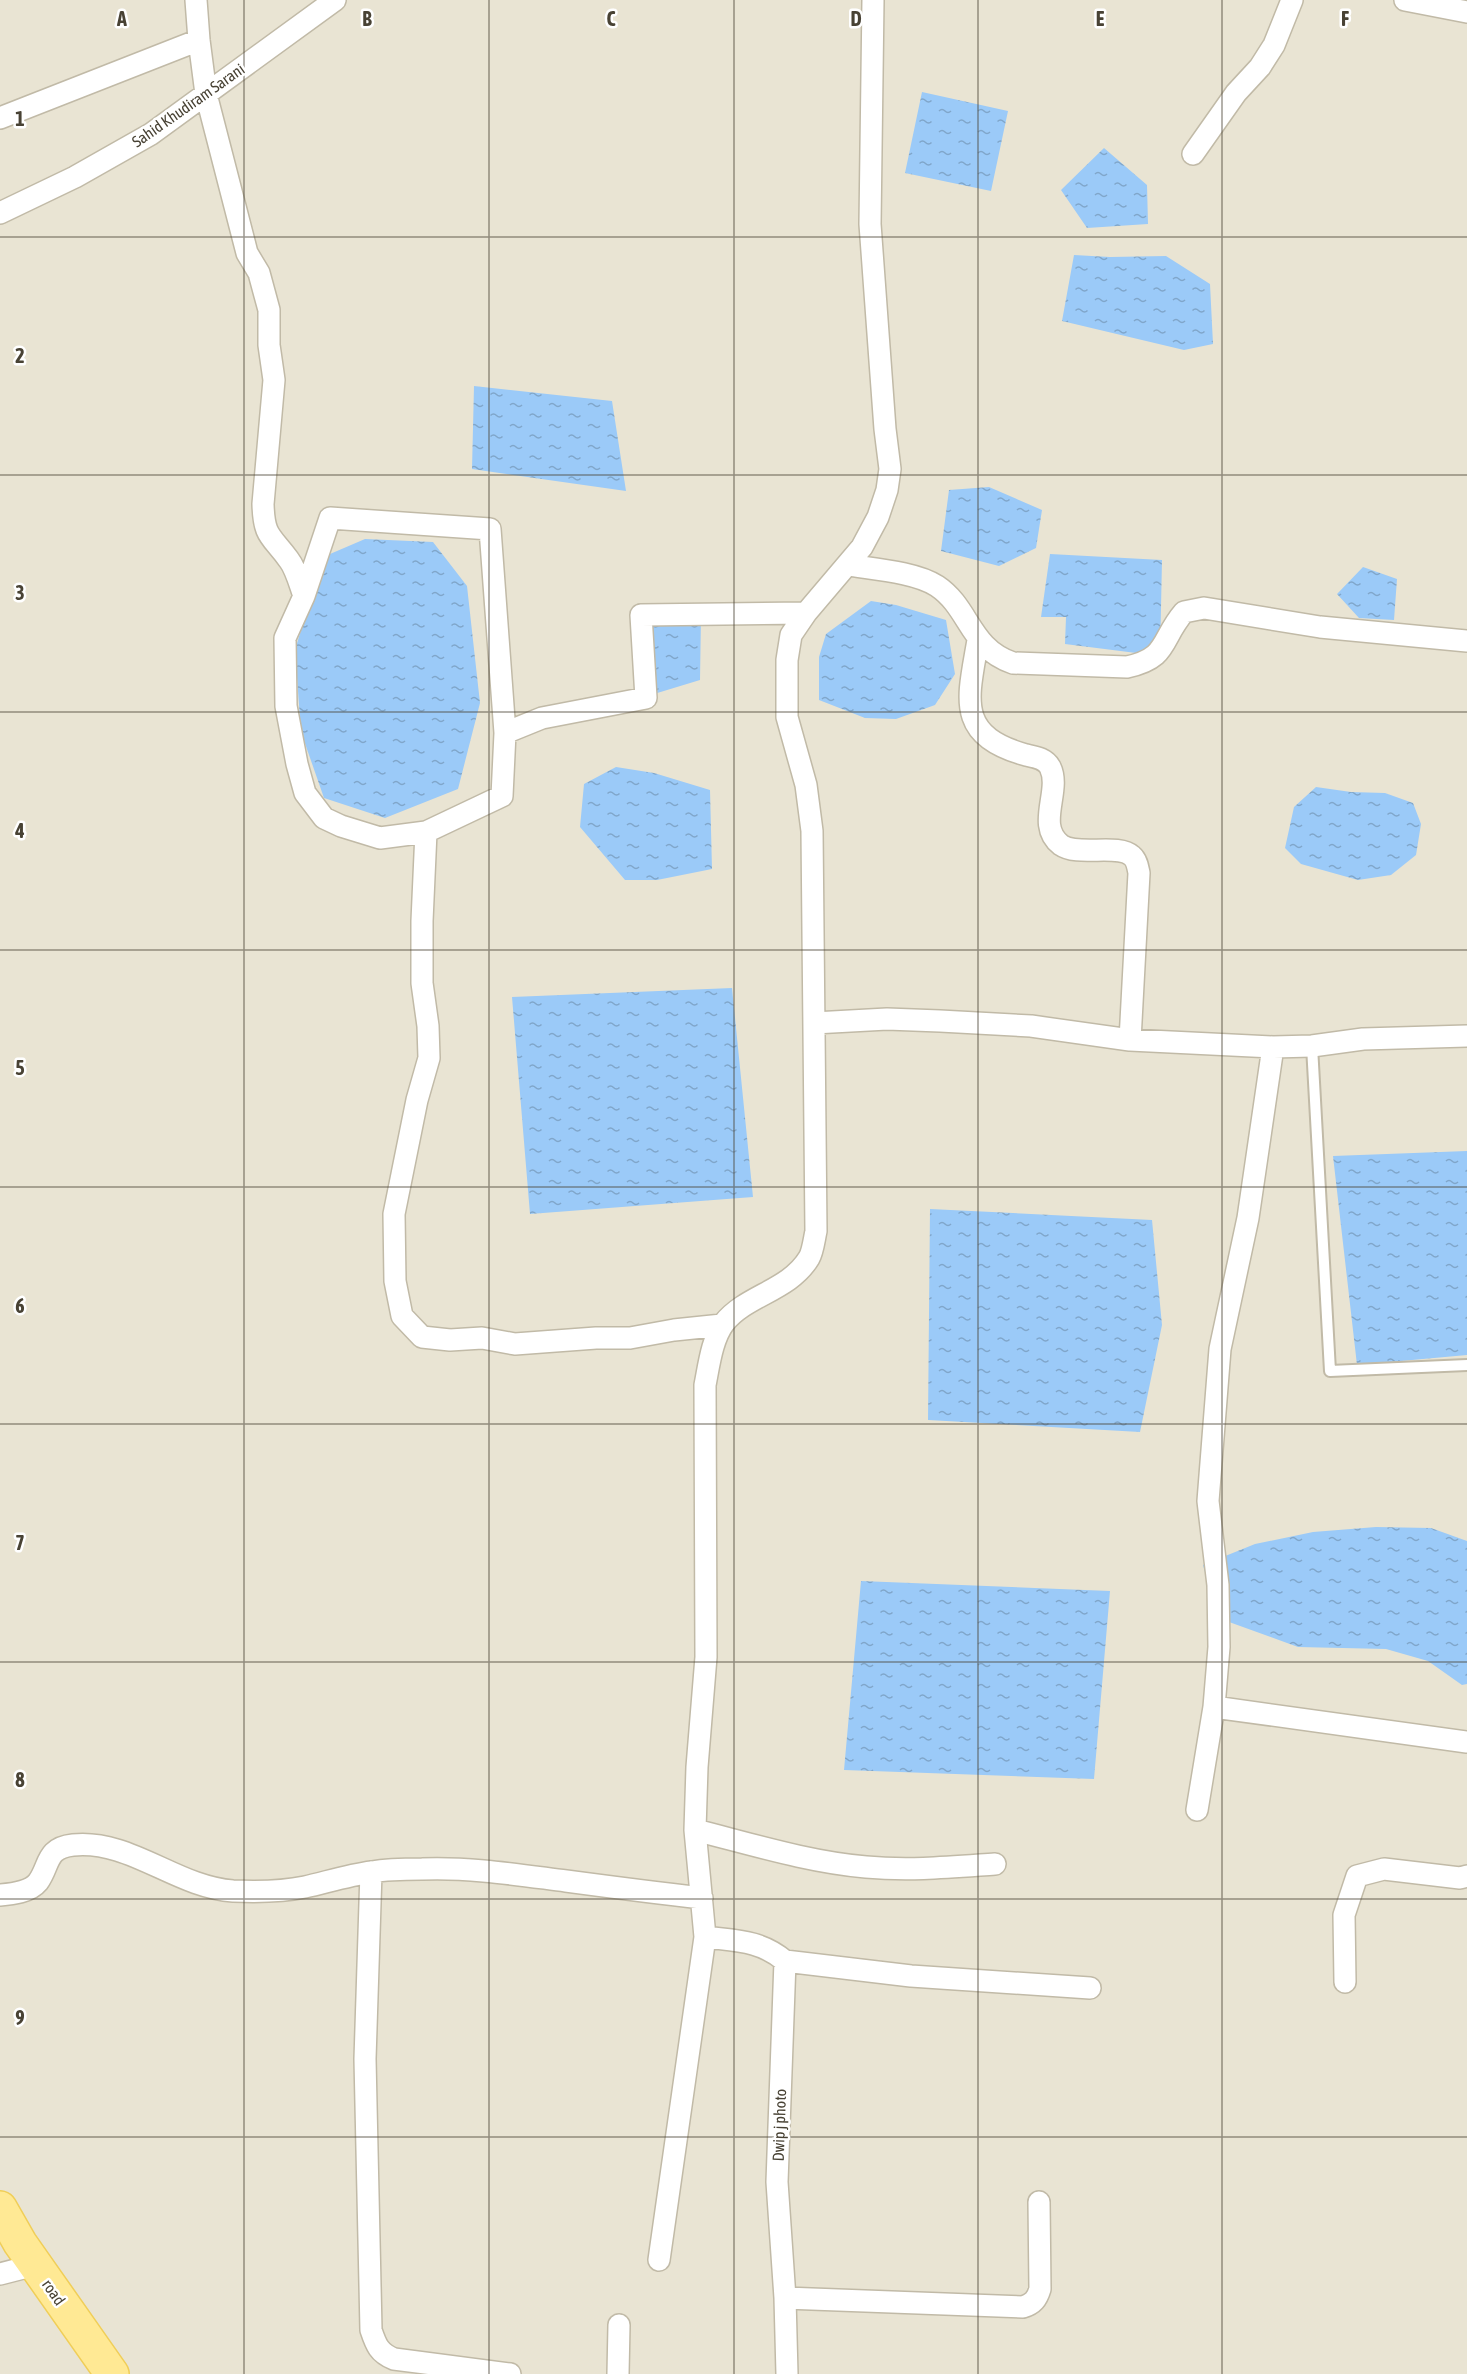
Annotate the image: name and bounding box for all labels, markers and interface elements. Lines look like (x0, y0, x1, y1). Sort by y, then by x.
text: A (116, 7, 127, 30)
text: B (362, 7, 372, 30)
text: C (607, 7, 616, 30)
text: D (850, 7, 862, 30)
text: E (1096, 7, 1105, 30)
text: F (1341, 7, 1349, 30)
street label: Sahid Khudiram Sarani (128, 59, 248, 151)
text: 1 (15, 107, 25, 130)
text: 2 (15, 344, 25, 367)
text: 3 (15, 581, 25, 604)
text: 4 (14, 819, 25, 842)
text: 5 (15, 1056, 25, 1079)
text: 6 (15, 1294, 25, 1317)
text: 7 (15, 1531, 25, 1554)
text: 8 (15, 1768, 25, 1791)
text: 9 (15, 2006, 25, 2029)
street label: Dwip j photo (769, 2088, 790, 2162)
street label: road (39, 2276, 69, 2308)

